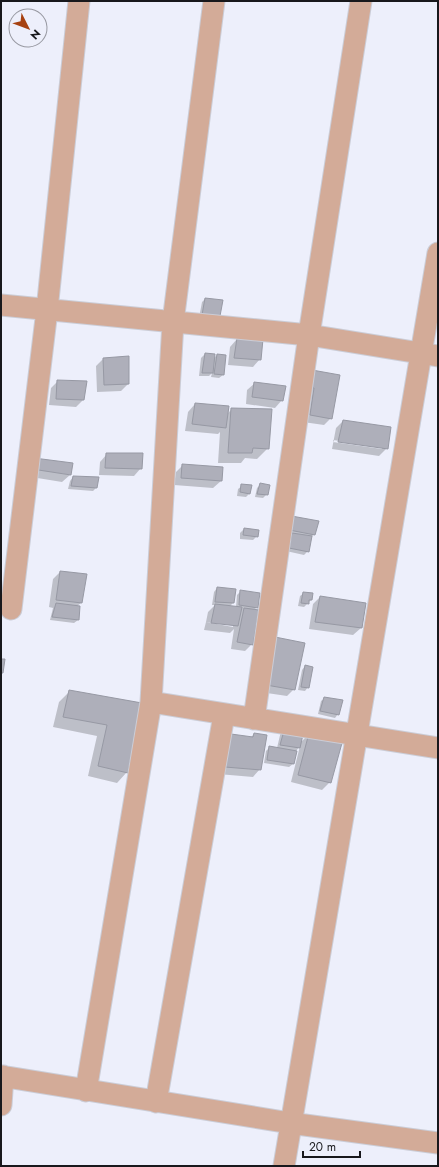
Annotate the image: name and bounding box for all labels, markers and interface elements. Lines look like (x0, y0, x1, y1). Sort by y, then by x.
north arrow (8, 8, 48, 48)
text: N (27, 26, 44, 43)
scale bar (303, 1133, 360, 1159)
text: 20 m (309, 1138, 336, 1156)

